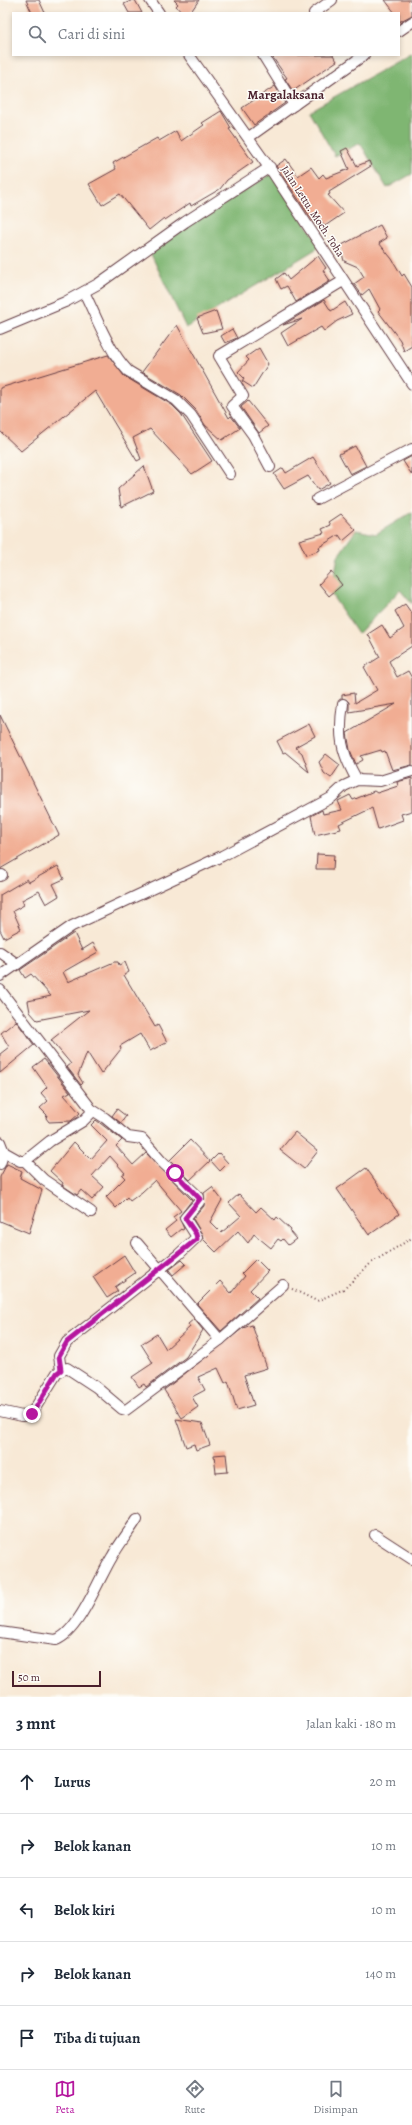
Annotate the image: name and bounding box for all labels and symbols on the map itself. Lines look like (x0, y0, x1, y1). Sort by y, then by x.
district label: Margalaksana (248, 86, 325, 103)
street label: Jalan Lettu. Moch. Toha (278, 163, 348, 260)
route start (166, 1164, 184, 1182)
route end (23, 1405, 41, 1423)
scale bar (12, 1669, 101, 1688)

